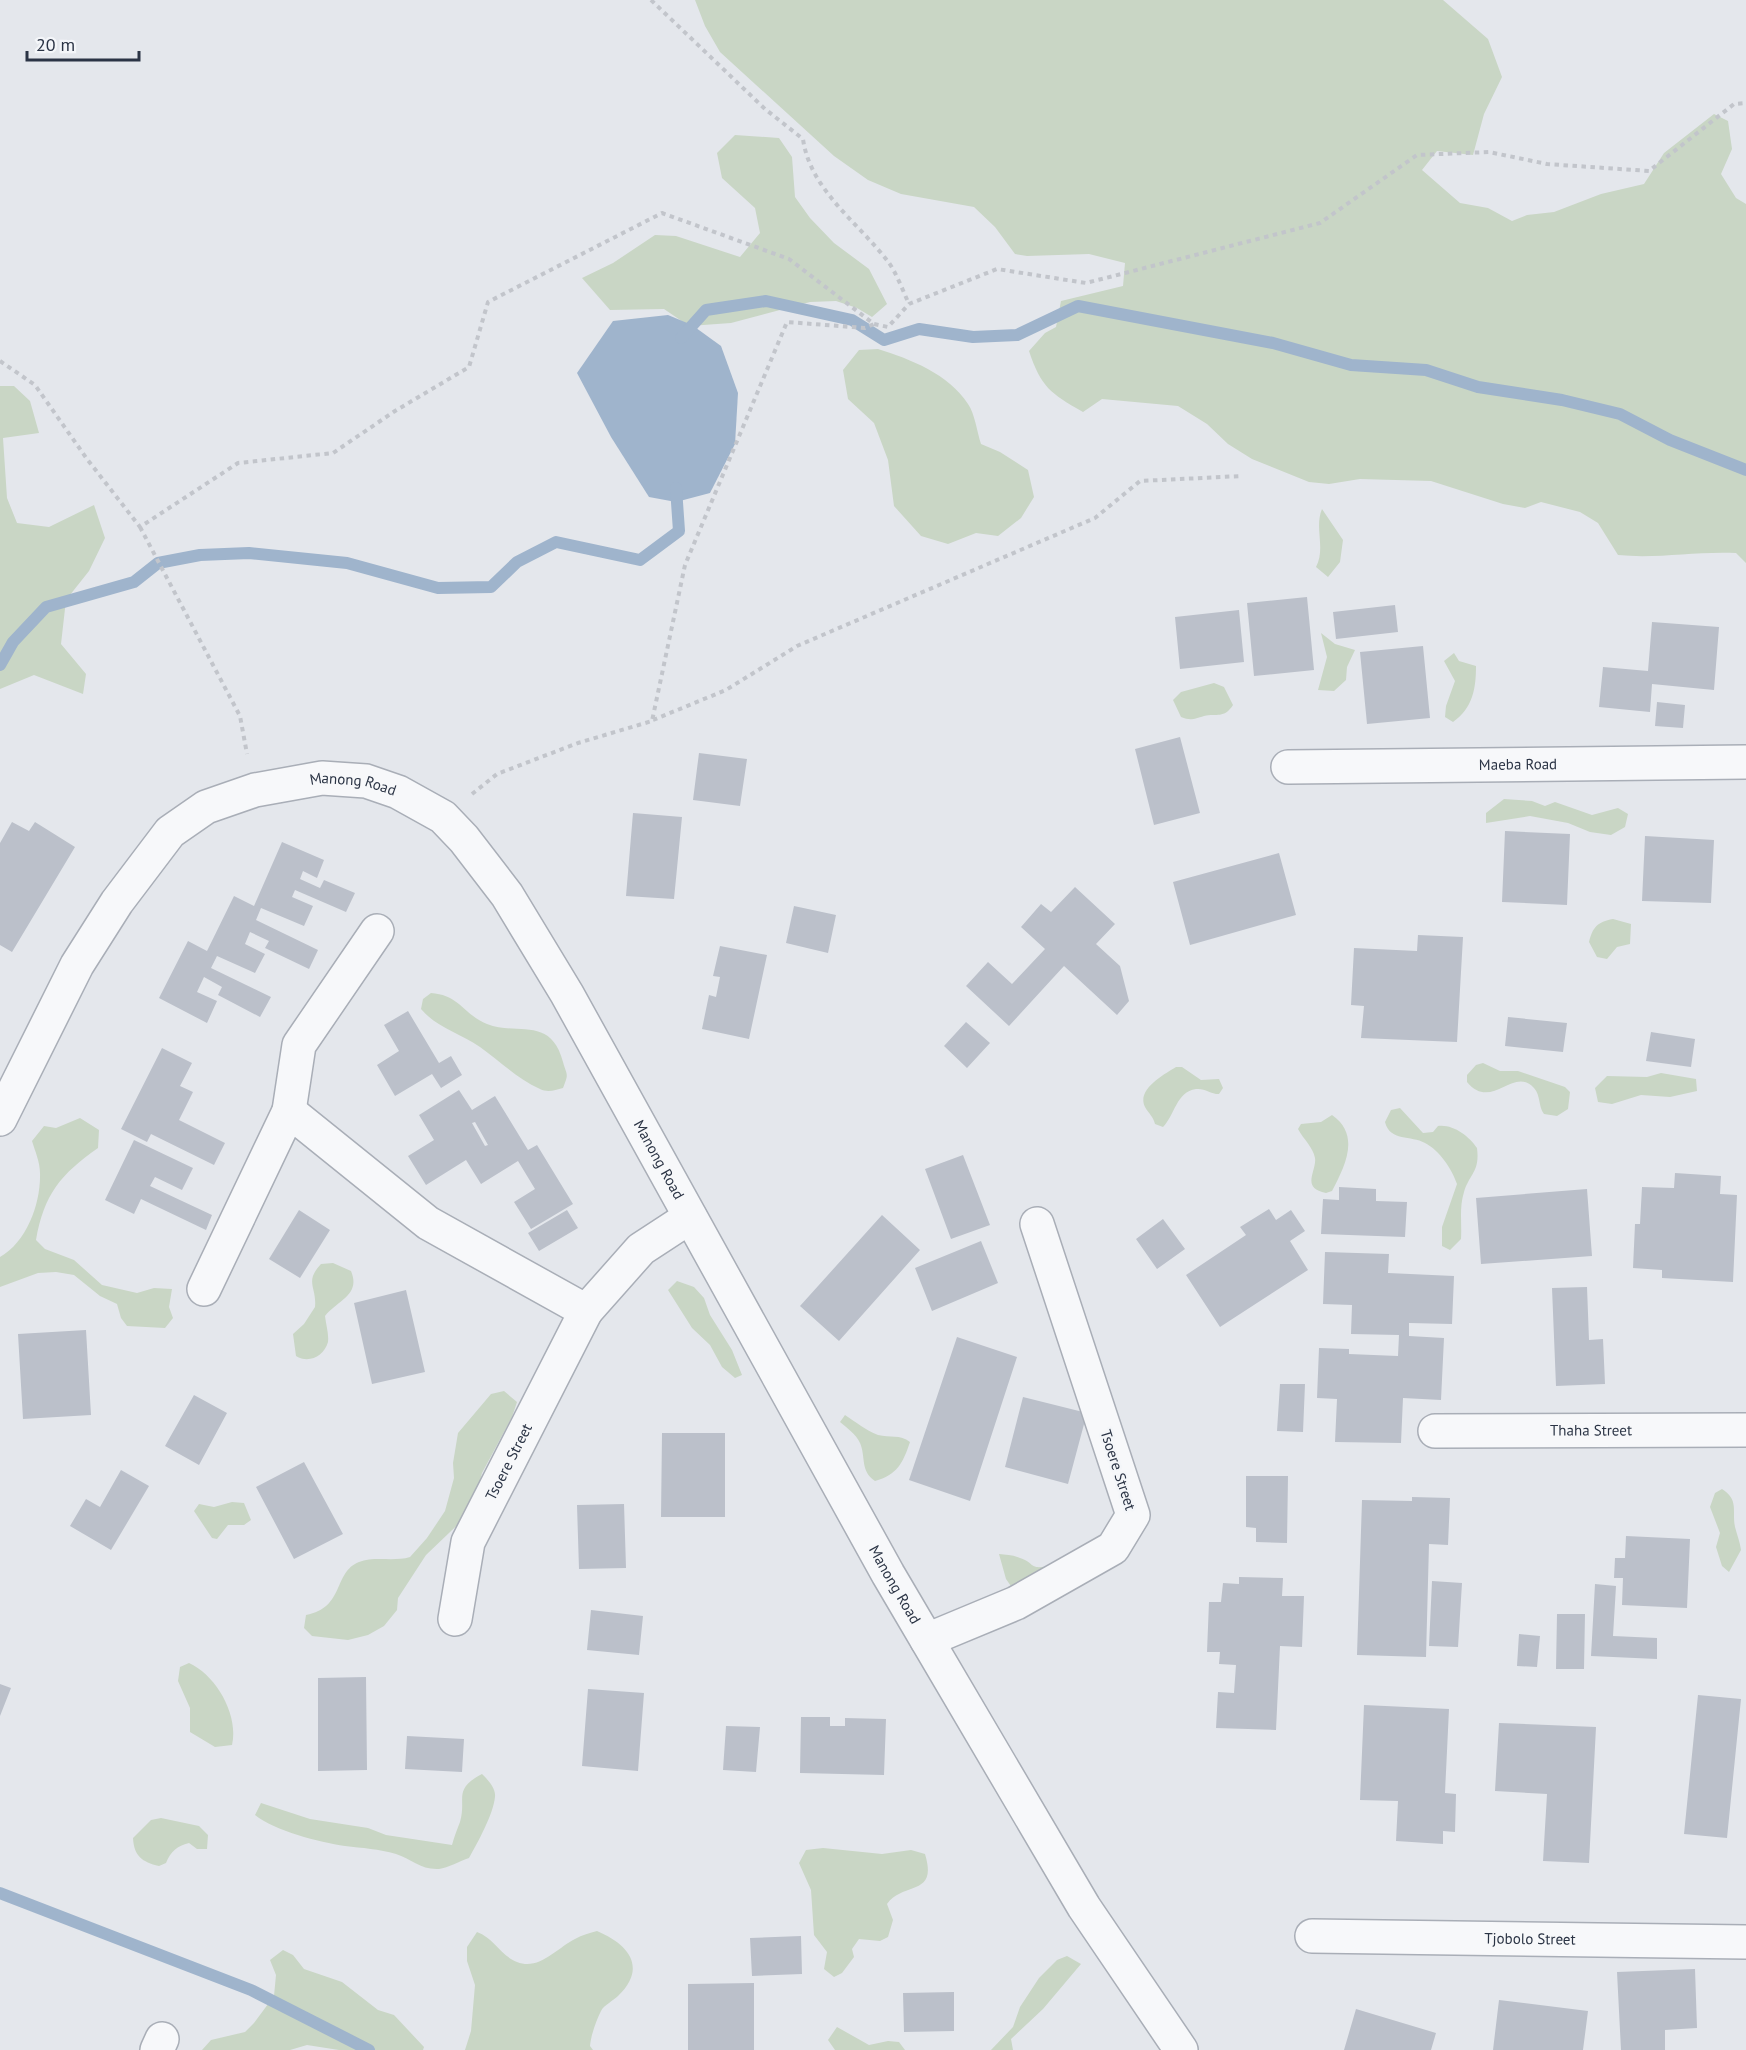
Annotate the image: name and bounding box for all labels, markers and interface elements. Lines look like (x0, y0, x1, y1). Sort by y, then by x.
scale bar (27, 24, 140, 62)
text: 20 m (36, 33, 75, 56)
street label: Maeba Road (1479, 754, 1557, 774)
street label: Manong Road (308, 768, 399, 800)
street label: Manong Road (630, 1117, 689, 1202)
street label: Tsoere Street (481, 1420, 536, 1503)
street label: Thaha Street (1550, 1420, 1632, 1440)
street label: Tsoere Street (1096, 1427, 1140, 1513)
street label: Manong Road (865, 1542, 925, 1627)
street label: Tjobolo Street (1484, 1928, 1576, 1949)

